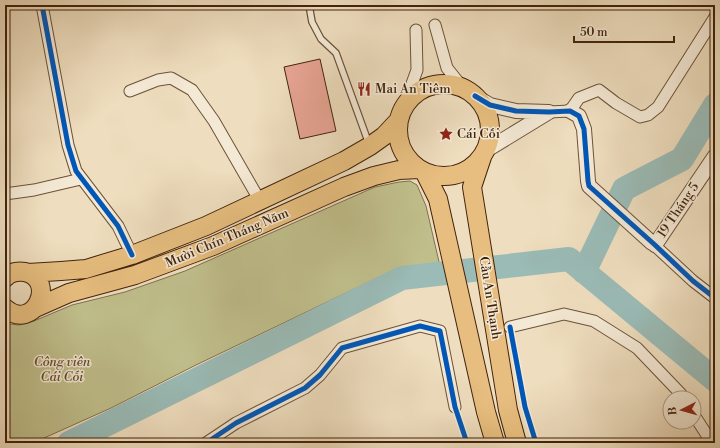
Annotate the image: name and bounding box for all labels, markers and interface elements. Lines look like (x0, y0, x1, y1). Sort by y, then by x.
scale bar (574, 18, 674, 44)
text: 50 m (580, 25, 608, 40)
restaurant icon: Mai An Tiêm (356, 81, 372, 97)
place label: Mai An Tiêm (375, 81, 451, 97)
place icon: Cái Cối (438, 126, 454, 142)
place label: Cái Cối (457, 126, 500, 142)
street label: 19 Tháng 5 (654, 179, 702, 241)
street label: Mười Chín Tháng Năm (163, 205, 292, 271)
street label: Cầu An Thạnh (476, 255, 504, 341)
park label: Công viên Cái Cối (34, 354, 91, 385)
north arrow (662, 390, 702, 430)
text: B (666, 406, 680, 416)

